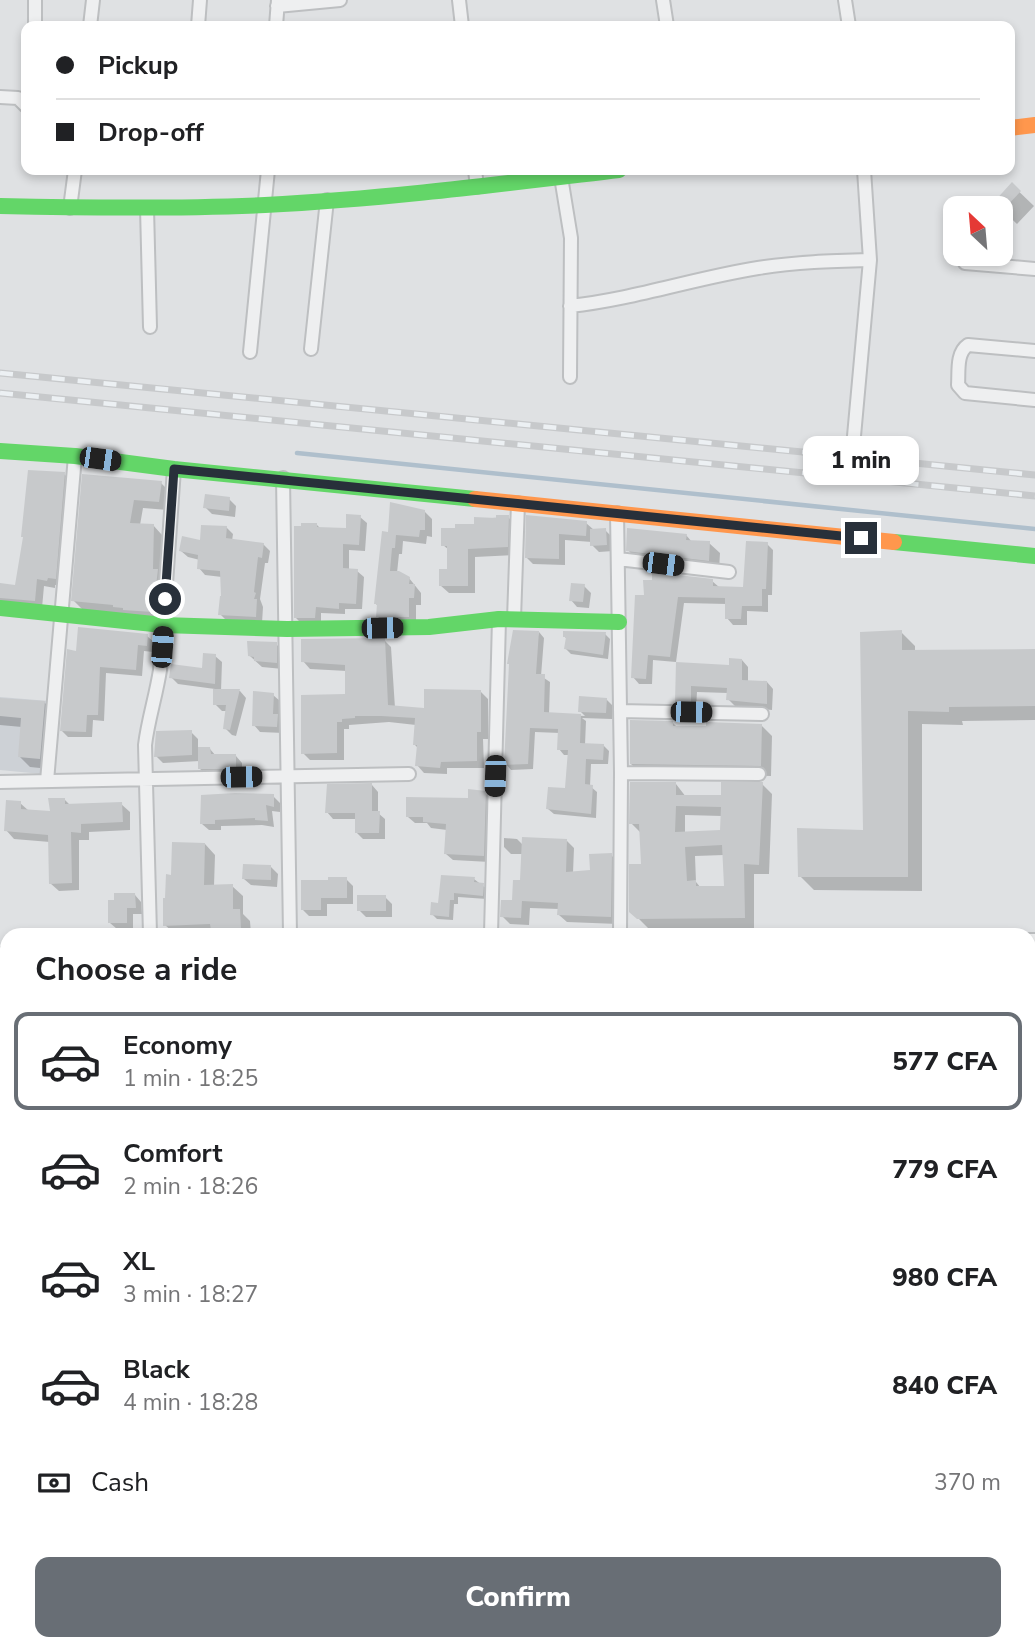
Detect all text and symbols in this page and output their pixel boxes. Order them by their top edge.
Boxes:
text: Pickup [98,48,178,83]
text: Drop-off [98,115,204,150]
north arrow [943,196,1013,266]
map controls [943,196,1013,266]
callout: 1 min [803,436,919,486]
text: 1 min [831,445,891,476]
car [78,446,123,472]
route end [845,522,877,554]
car [641,551,686,577]
route start [149,583,181,615]
car [361,617,404,639]
car [151,625,174,669]
car [670,701,713,723]
car [484,755,507,797]
car [220,766,263,788]
text: Choose a ride [35,948,237,991]
text: Economy [123,1028,232,1063]
icon: car [39,1030,102,1093]
text: 577 CFA [892,1044,997,1079]
text: 1 min · 18:25 [123,1063,258,1094]
text: Comfort [123,1136,223,1171]
icon: car [39,1138,102,1201]
text: 779 CFA [892,1152,997,1187]
text: 2 min · 18:26 [123,1171,258,1202]
text: XL [123,1244,155,1279]
icon: car [39,1246,102,1309]
text: 980 CFA [892,1260,997,1295]
text: 3 min · 18:27 [123,1279,258,1310]
text: Black [123,1352,190,1387]
icon: car [39,1354,102,1417]
text: 840 CFA [892,1368,997,1403]
text: 4 min · 18:28 [123,1387,258,1418]
icon: cash [35,1464,73,1502]
text: Cash [91,1465,149,1500]
text: 370 m [934,1467,1001,1498]
button: Confirm [35,1557,1001,1637]

